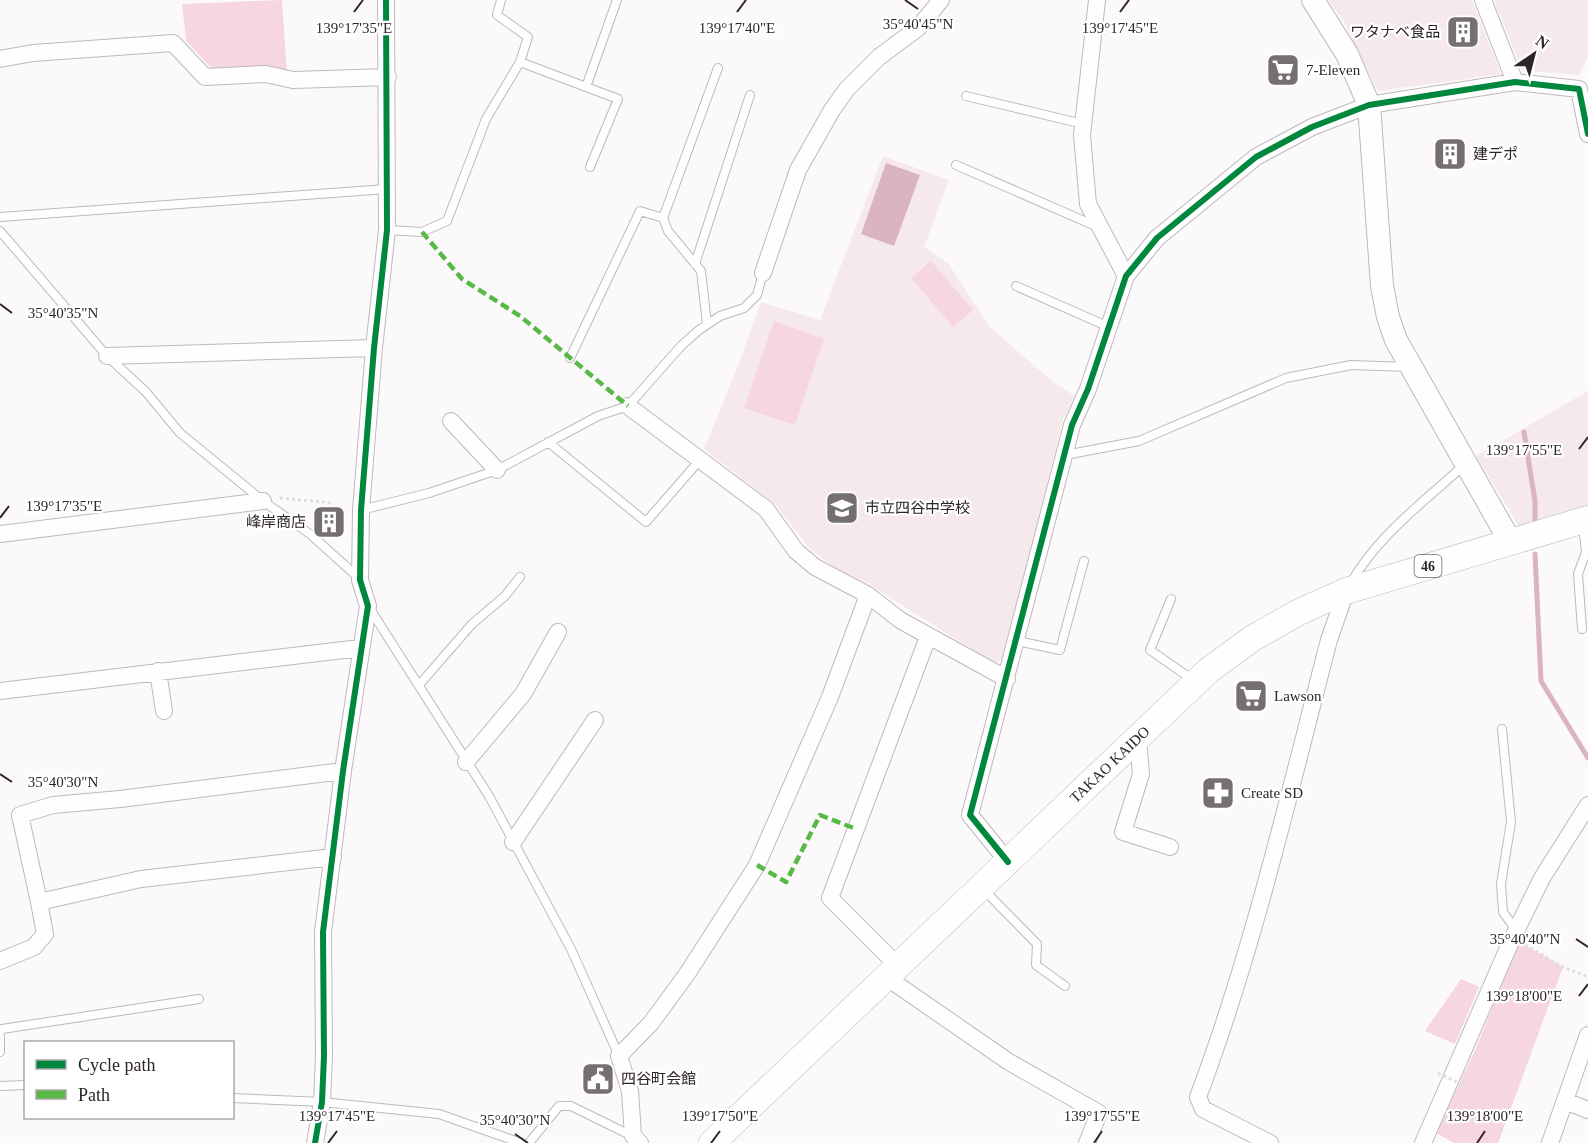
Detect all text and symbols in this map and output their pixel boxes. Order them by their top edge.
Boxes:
building icon: ワタナベ食品 [1445,14,1481,50]
text: 35°40'45"N [883,16,953,32]
text: 139°17'35"E [316,20,392,36]
text: 139°17'40"E [699,20,775,36]
text: 139°17'45"E [1082,20,1158,36]
place label: ワタナベ食品 [1350,24,1440,40]
north arrow [1504,24,1564,84]
text: N [1533,32,1552,53]
supermarket icon: 7-Eleven [1265,52,1301,88]
place label: 7-Eleven [1306,62,1361,78]
building icon: 建デポ [1432,136,1468,172]
place label: 建デポ [1473,146,1518,162]
text: 35°40'35"N [28,305,98,321]
text: 139°17'55"E [1486,442,1562,458]
school or university icon: 市立四谷中学校 [824,490,860,526]
text: 139°17'35"E [26,498,102,514]
place label: 市立四谷中学校 [865,500,970,516]
building icon: 峰岸商店 [311,504,347,540]
place label: 峰岸商店 [246,513,306,530]
road number: 46 [1414,555,1442,577]
supermarket icon: Lawson [1233,678,1269,714]
place label: Lawson [1274,688,1322,704]
street label: TAKAO KAIDO [1067,723,1153,806]
text: 35°40'30"N [28,774,98,790]
pharmacy icon: Create SD [1200,775,1236,811]
place label: Create SD [1241,785,1303,801]
text: 35°40'40"N [1490,931,1560,947]
text: 139°18'00"E [1486,988,1562,1004]
legend [24,1041,234,1119]
text: Cycle path [78,1055,155,1075]
public building icon: 四谷町会館 [580,1061,616,1097]
place label: 四谷町会館 [621,1071,696,1087]
text: Path [78,1085,110,1105]
text: 139°17'45"E [299,1108,375,1124]
text: 139°17'50"E [682,1108,758,1124]
text: 139°17'55"E [1064,1108,1140,1124]
text: 139°18'00"E [1447,1108,1523,1124]
text: 35°40'30"N [480,1112,550,1128]

